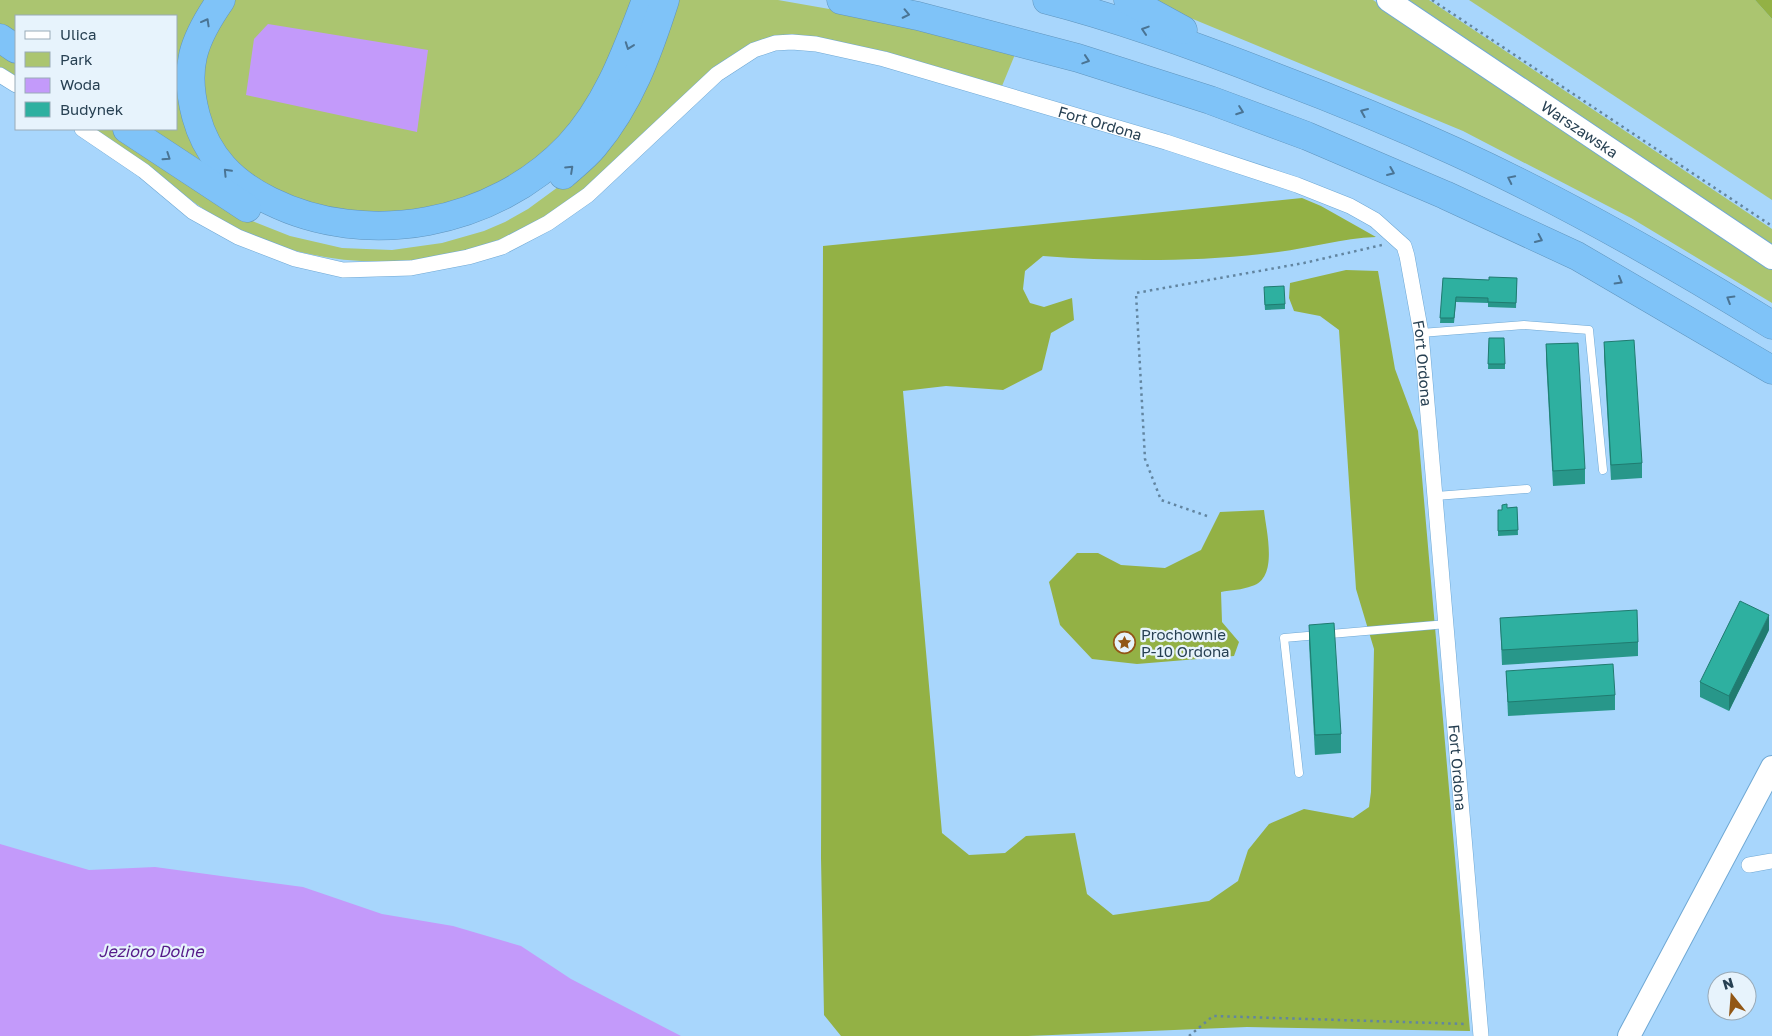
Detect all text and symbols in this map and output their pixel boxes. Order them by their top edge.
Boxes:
one-way arrow [901,8,910,19]
legend [15,15,178,130]
one-way arrow [200,19,210,28]
text: Ulica [60,25,96,43]
one-way arrow [1141,26,1149,36]
one-way arrow [625,41,635,49]
text: Park [60,50,93,68]
one-way arrow [1081,54,1090,64]
text: Woda [60,75,101,93]
street label: Warszawska [1538,97,1622,161]
text: Budynek [60,100,124,118]
street label: Fort Ordona [1056,102,1144,143]
one-way arrow [1235,105,1244,115]
one-way arrow [1360,107,1369,118]
one-way arrow [161,151,171,160]
one-way arrow [1386,165,1395,176]
one-way arrow [565,166,574,175]
one-way arrow [224,168,233,177]
one-way arrow [1507,175,1516,185]
one-way arrow [1534,232,1543,243]
one-way arrow [1614,274,1623,284]
one-way arrow [1727,296,1736,306]
street label: Fort Ordona [1410,319,1436,407]
place label: Prochownie P-10 Ordona [1141,625,1230,660]
place icon: Prochownie P-10 Ordona [1113,631,1137,655]
street label: Fort Ordona [1445,724,1471,811]
water label: Jezioro Dolne [99,941,205,961]
north arrow [1707,971,1757,1021]
text: N [1720,973,1736,993]

